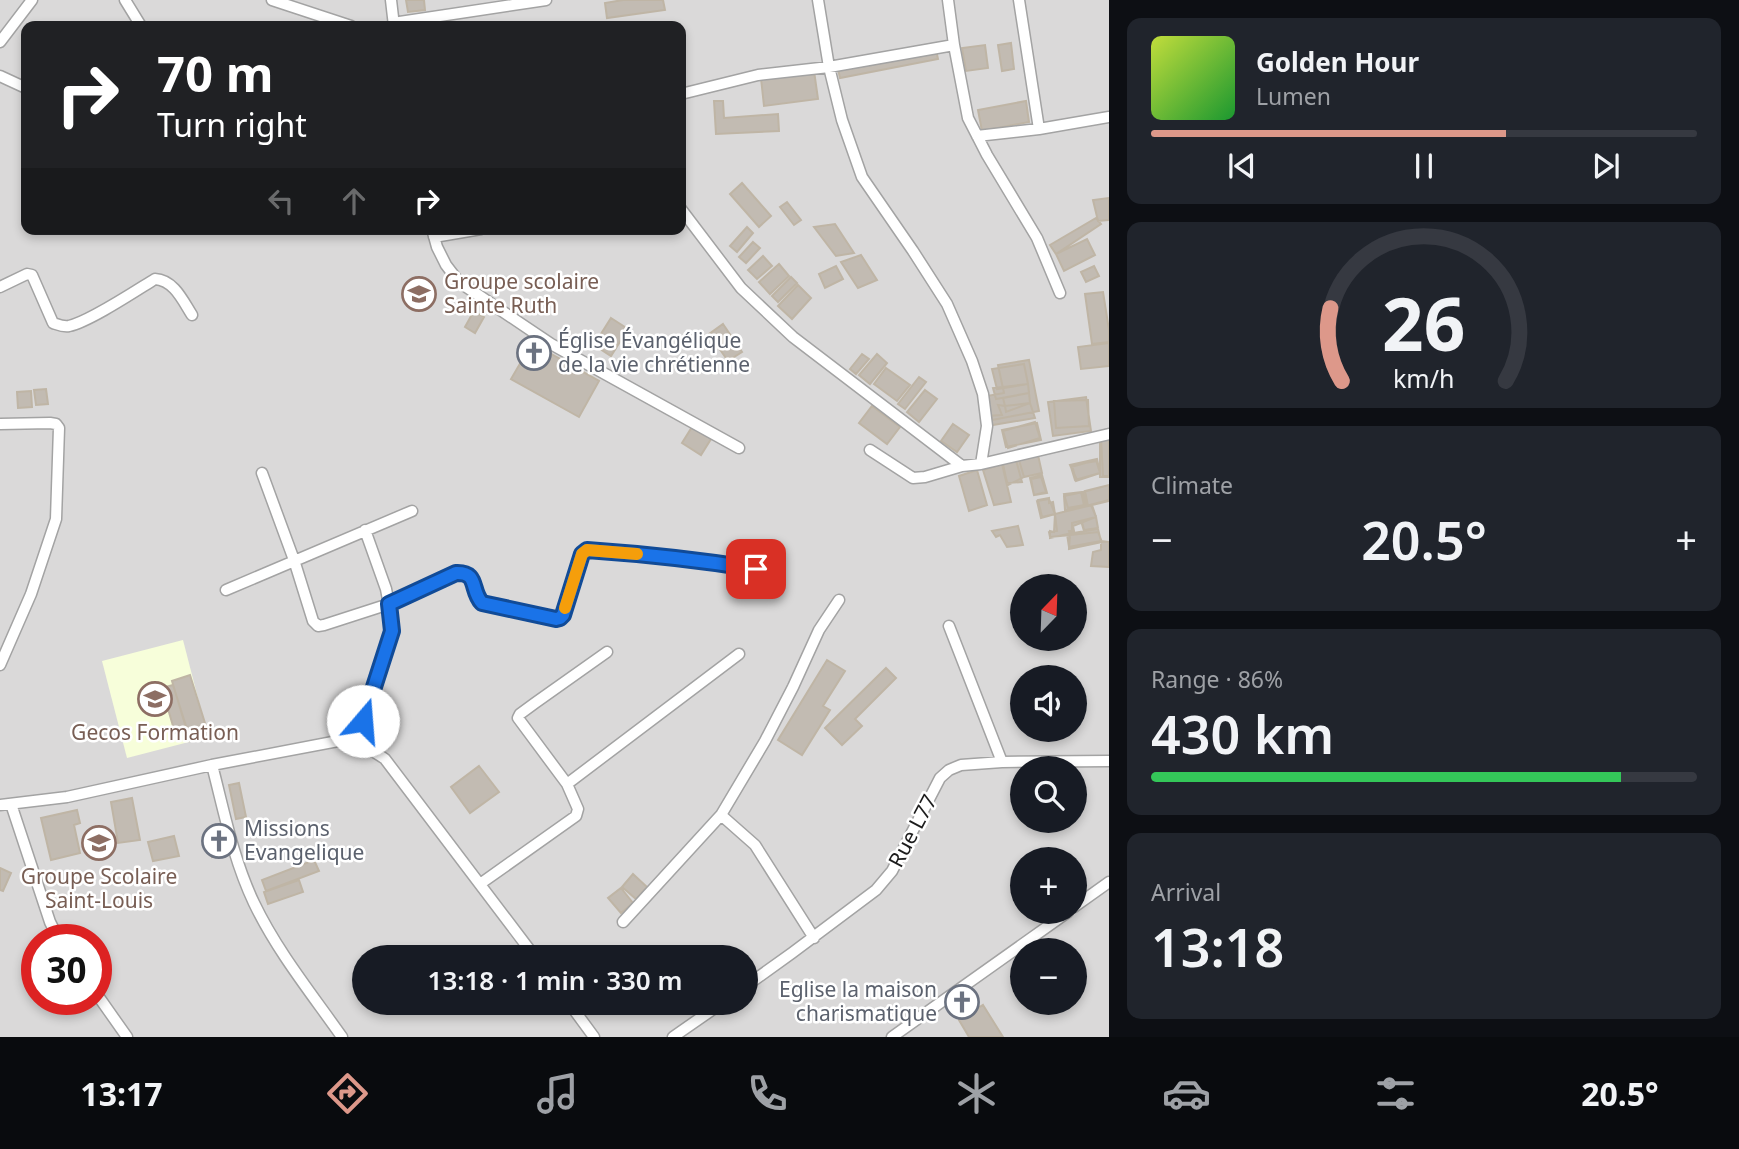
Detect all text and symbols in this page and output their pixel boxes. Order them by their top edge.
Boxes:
text: 70 m [157,40,274,106]
text: Golden Hour [1256,44,1419,80]
icon: right [42,49,133,140]
text: Lumen [1256,80,1331,112]
text: Turn right [157,103,307,146]
icon: previous [1223,147,1261,185]
icon: pause [1405,147,1443,185]
icon: next [1587,147,1625,185]
icon: left [262,182,300,220]
icon: ahead [335,182,373,220]
icon: right [408,182,446,220]
place label: Groupe scolaire Sainte Ruth [444,267,599,319]
text: 26 [1382,273,1466,372]
school or university icon: Groupe scolaire Sainte Ruth [400,275,438,313]
place label: Église Évangélique de la vie chrétienne [558,326,750,378]
church icon: Église Évangélique de la vie chrétienne [515,334,553,372]
text: km/h [1393,360,1455,394]
text: Climate [1151,469,1233,501]
text: 20.5° [1361,504,1487,575]
text: − [1151,513,1173,565]
text: + [1675,513,1697,565]
pin [726,539,786,599]
icon: arrive [737,550,775,588]
north arrow [1010,574,1087,651]
map controls [1010,574,1087,1015]
text: Range · 86% [1151,663,1283,695]
button: sound [1010,665,1087,742]
school or university icon: Gecos Formation [136,680,174,718]
position arrow [326,684,400,758]
text: 430 km [1151,698,1334,769]
place label: Gecos Formation [71,718,239,746]
button: search [1010,756,1087,833]
street label: Rue L77 [881,789,943,872]
place label: Missions Evangelique [244,814,364,866]
church icon: Missions Evangelique [200,822,238,860]
school or university icon: Groupe Scolaire Saint-Louis [80,824,118,862]
button: + [1010,847,1087,924]
place label: Groupe Scolaire Saint-Louis [21,862,177,914]
text: Arrival [1151,876,1221,908]
text: 13:18 [1151,911,1284,982]
speed limit sign: 30 [21,924,112,1015]
button: − [1010,938,1087,1015]
text: 13:18 · 1 min · 330 m [428,962,682,998]
place label: Eglise la maison charismatique [779,975,937,1027]
church icon: Eglise la maison charismatique [943,983,981,1021]
icon: directions [323,1069,372,1118]
icon: music [533,1069,582,1118]
icon: phone [743,1069,792,1118]
icon: climate [952,1069,1001,1118]
icon: car [1162,1069,1211,1118]
icon: filters [1371,1069,1420,1118]
text: 13:17 [80,1072,163,1115]
text: 20.5° [1581,1072,1659,1115]

